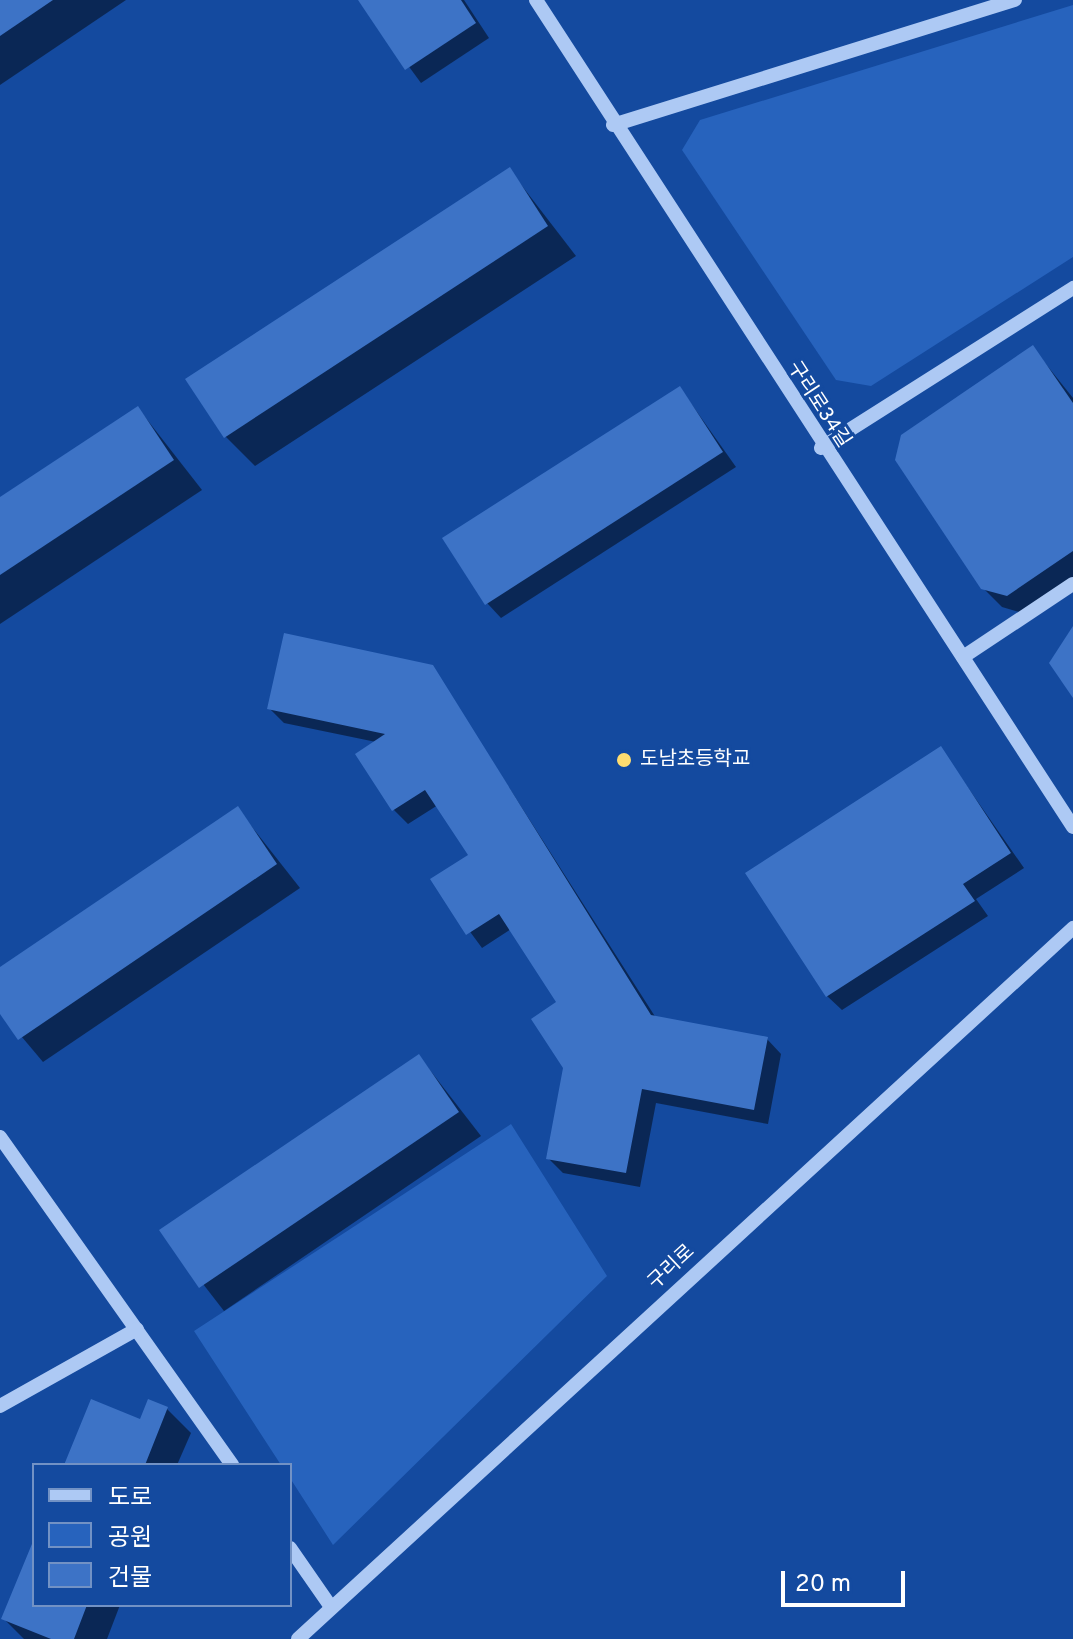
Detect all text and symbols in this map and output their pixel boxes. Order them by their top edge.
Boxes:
street label: 구리로34길 [781,357,855,453]
place label: 도남초등학교 [640,748,750,772]
marker: 도남초등학교 [615,751,633,769]
street label: 구리로 [644,1240,700,1296]
legend [32,1463,292,1607]
text: 도로 [108,1484,152,1514]
text: 공원 [108,1524,152,1554]
scale bar [785,1555,909,1605]
text: 건물 [108,1564,152,1594]
text: 20 m [795,1570,851,1600]

